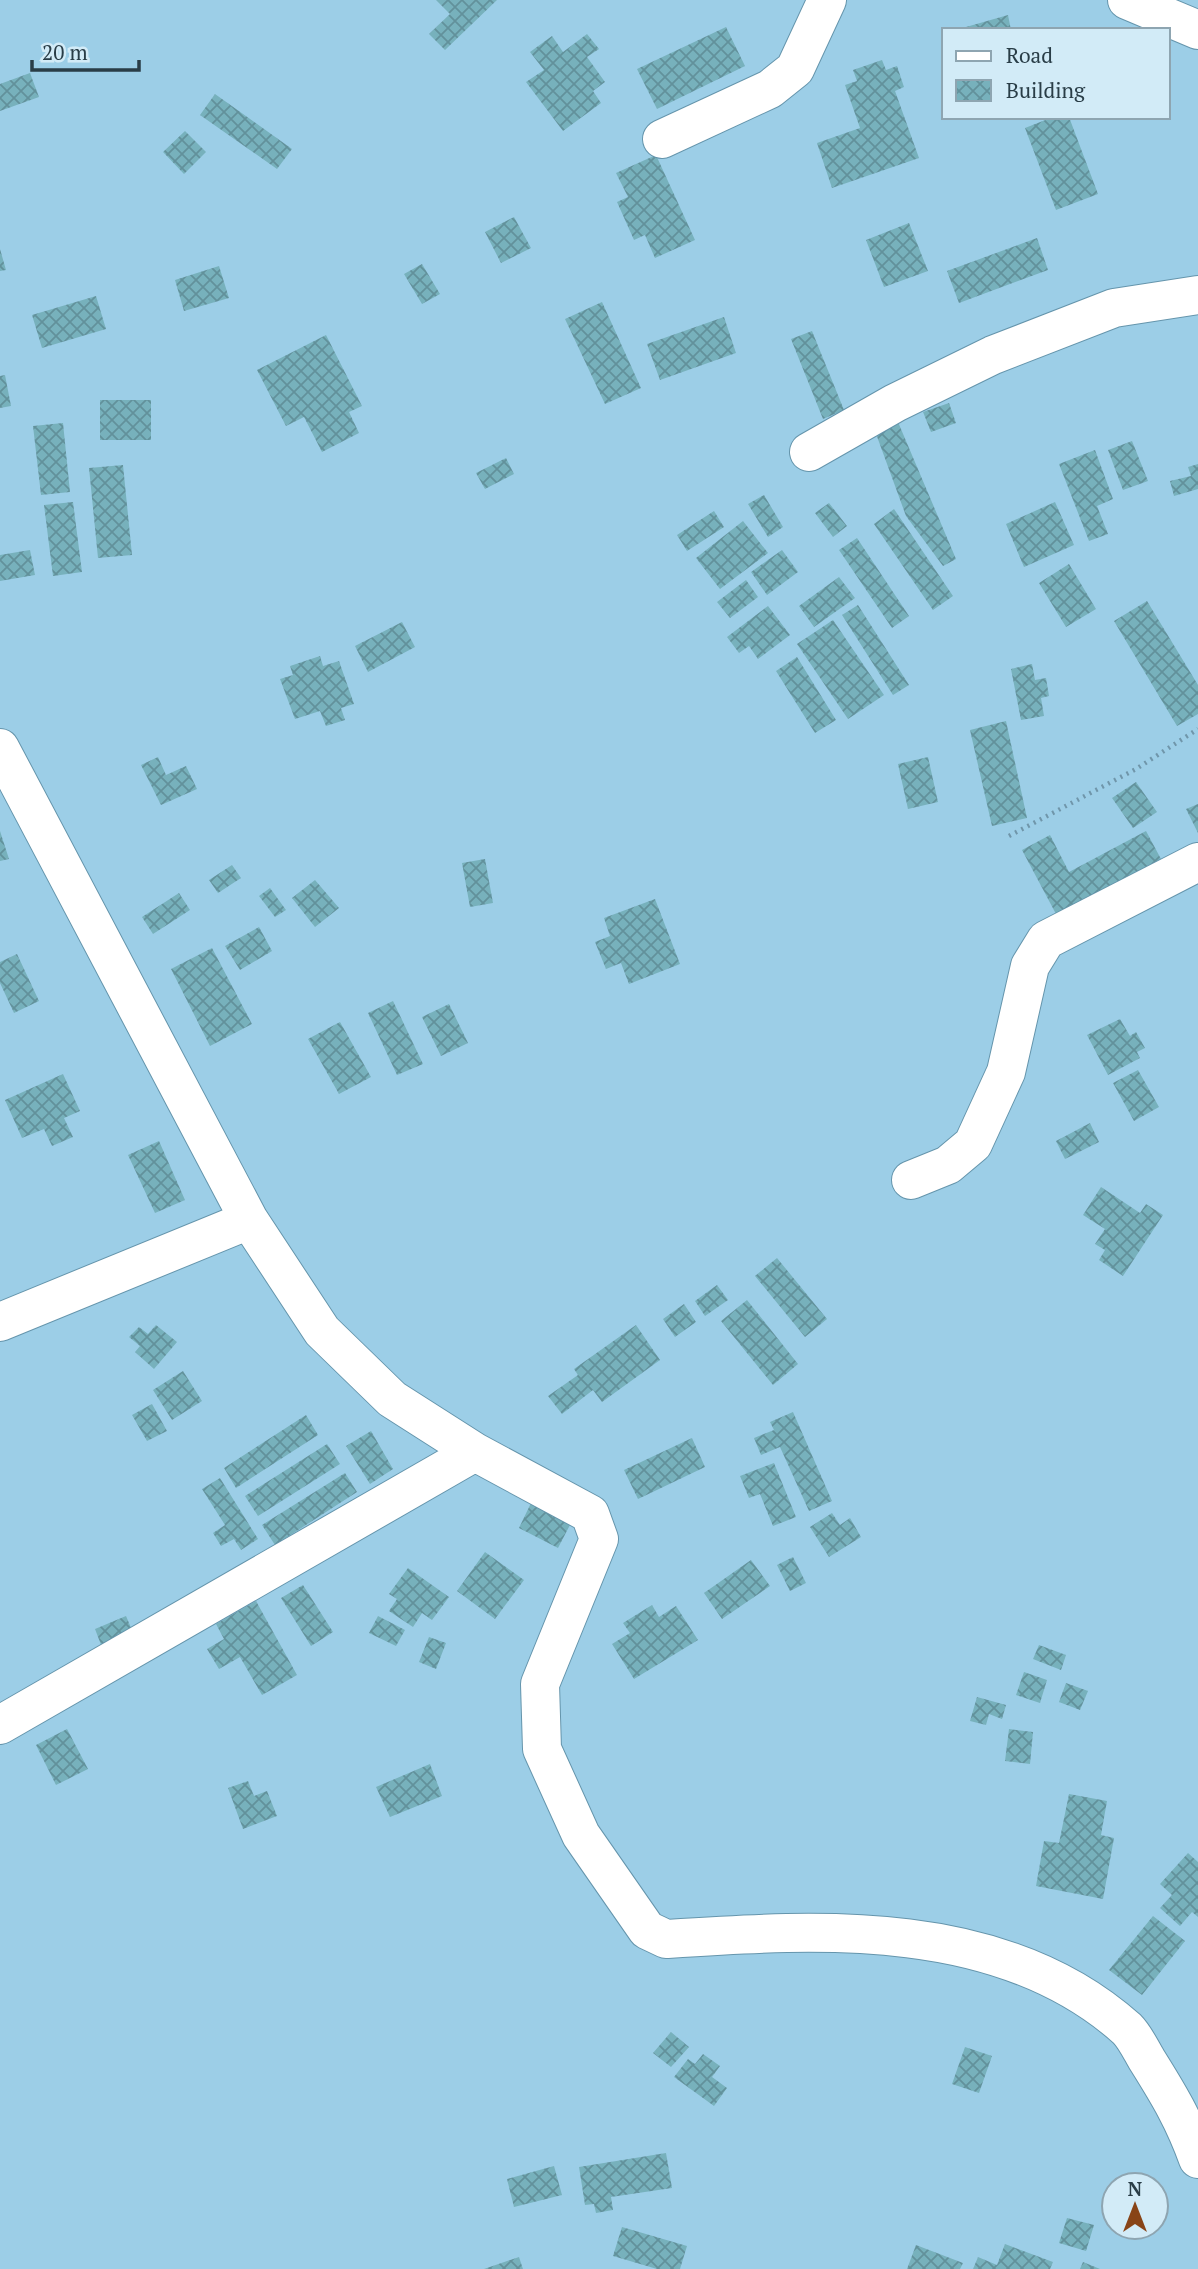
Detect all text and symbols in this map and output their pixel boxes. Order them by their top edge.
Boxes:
scale bar [32,28,138,72]
legend [942,28,1170,119]
text: 20 m [42,38,88,66]
text: Road [1006,41,1053,69]
text: Building [1006,76,1086,104]
north arrow [1100,2171,1170,2241]
text: N [1128,2176,1143,2201]

